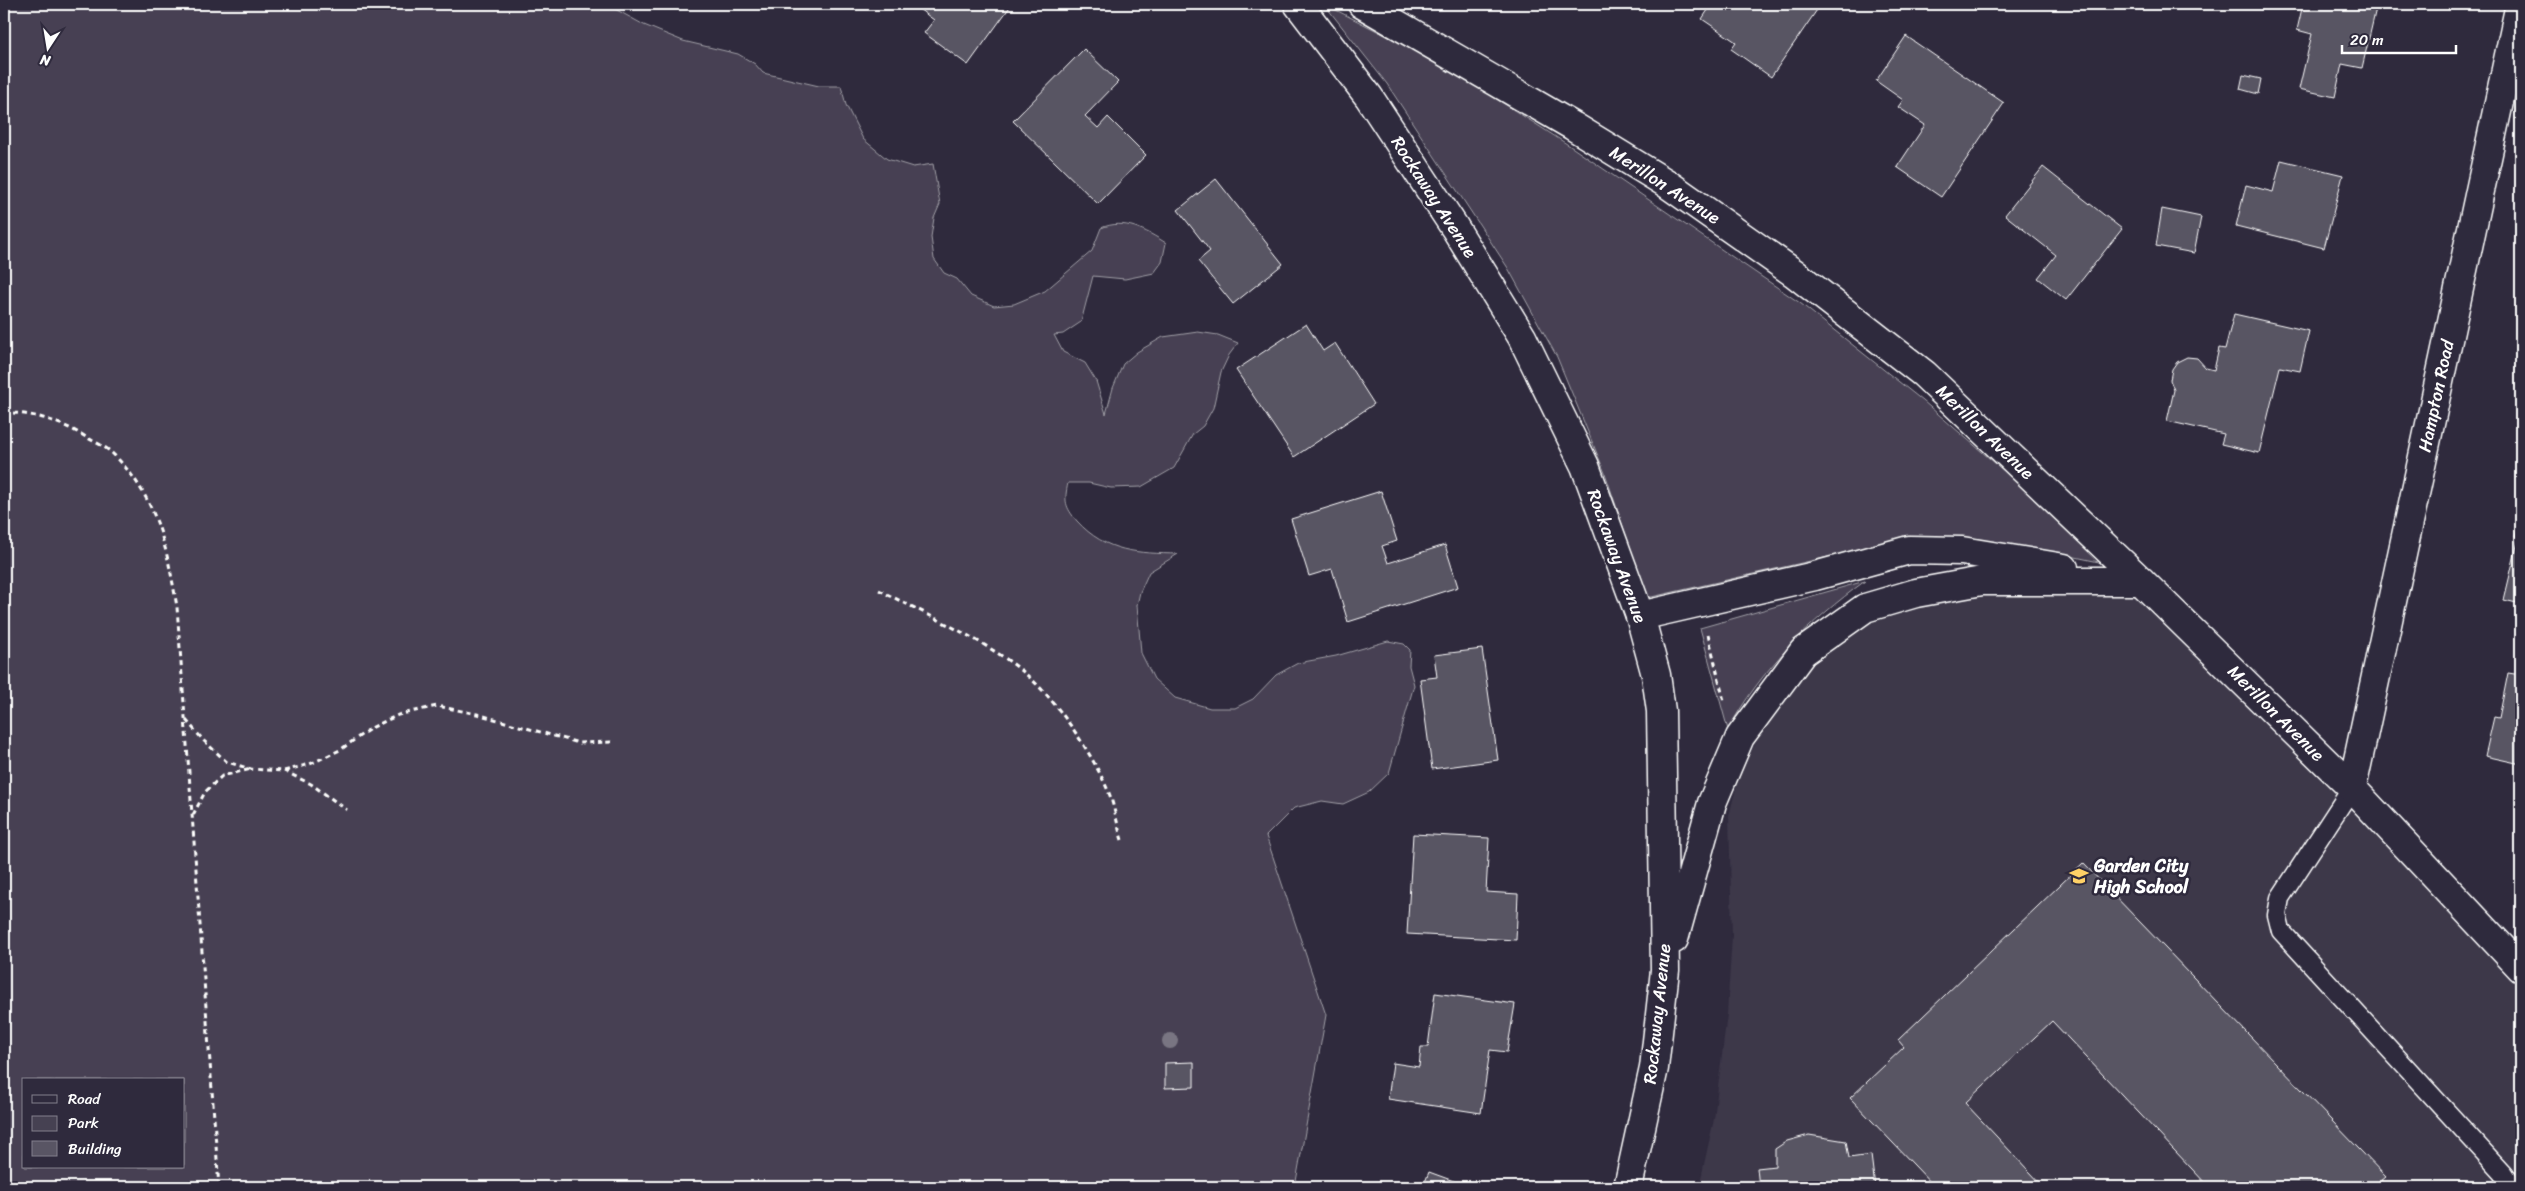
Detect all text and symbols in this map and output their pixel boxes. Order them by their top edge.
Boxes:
north arrow [22,22,72,72]
scale bar [2342,22,2456,54]
text: 20 m [2350,27,2384,53]
text: N [38,47,54,74]
street label: Rockaway Avenue [1382,129,1486,265]
street label: Merillon Avenue [1603,137,1727,233]
street label: Hampton Road [2408,335,2464,455]
street label: Merillon Avenue [1928,376,2042,488]
street label: Rockaway Avenue [1578,484,1656,628]
street label: Merillon Avenue [2220,657,2333,770]
place label: Garden City High School [2093,850,2189,903]
school or university icon: Garden City High School [2068,865,2090,887]
street label: Rockaway Avenue [1634,942,1680,1086]
legend [22,1078,185,1168]
text: Road [68,1086,101,1112]
text: Park [68,1110,99,1136]
text: Building [68,1136,122,1162]

